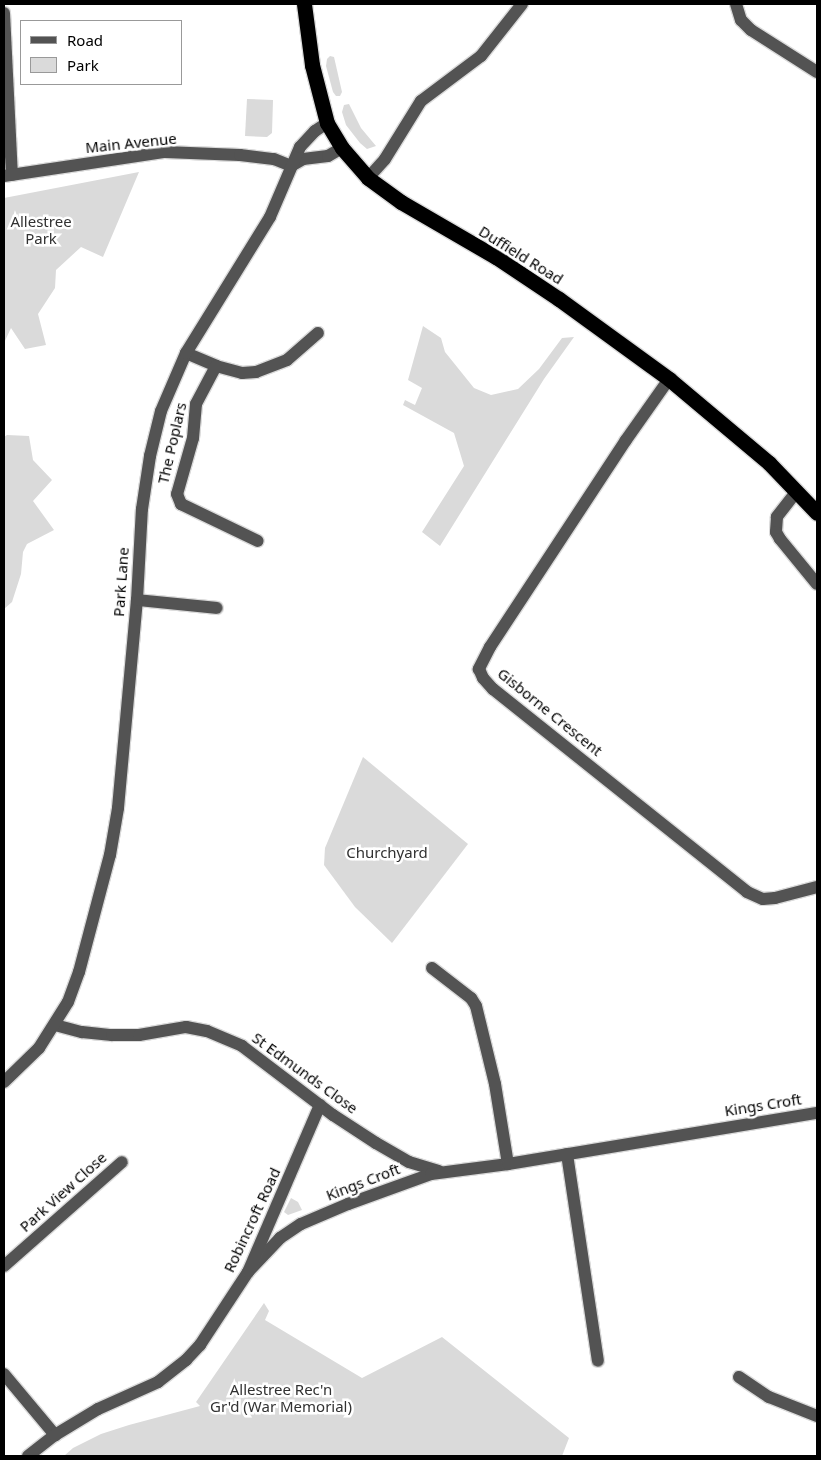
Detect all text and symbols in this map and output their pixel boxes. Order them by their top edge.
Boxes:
legend [20,20,182,85]
text: Road [67,30,103,50]
text: Park [67,55,99,75]
street label: Main Avenue [84,129,178,157]
park label: Allestree Park [10,212,72,247]
street label: Duffield Road [476,222,566,288]
street label: The Poplars [154,401,190,485]
street label: Park Lane [110,547,132,617]
street label: Gisborne Crescent [494,664,606,760]
park label: Churchyard [346,844,428,862]
street label: St Edmunds Close [249,1029,361,1117]
street label: Kings Croft [723,1090,803,1120]
street label: Park View Close [16,1148,110,1236]
street label: Kings Croft [323,1160,403,1204]
street label: Robincroft Road [220,1165,284,1275]
park label: Allestree Rec'n Gr'd (War Memorial) [210,1380,352,1415]

